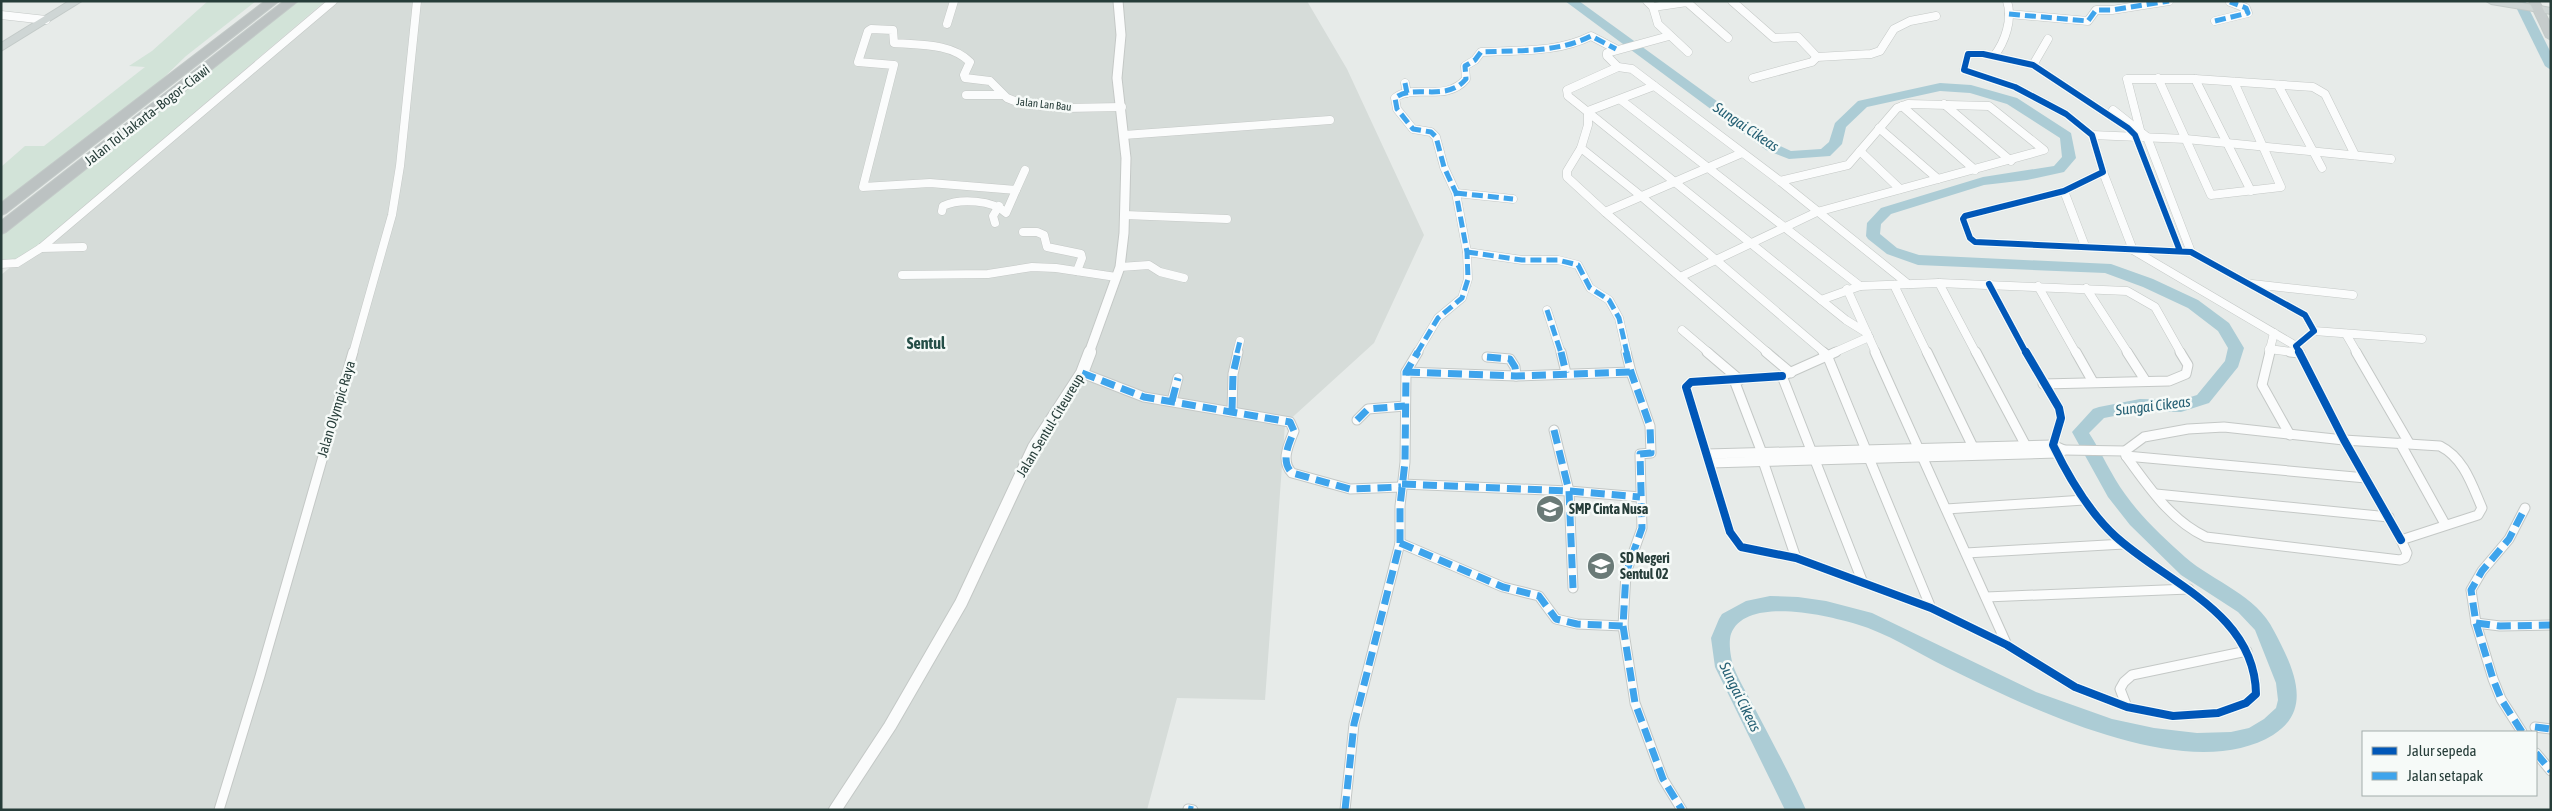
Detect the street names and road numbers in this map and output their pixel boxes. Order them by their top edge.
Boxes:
street label: Jalan Tol Jakarta–Bogor–Ciawi [81,61,213,169]
street label: Jalan Lan Bau [1016,95,1072,113]
street label: Jalan Olympic Raya [314,359,358,459]
street label: Jalan Sentul-Citeureup [1013,370,1087,479]

